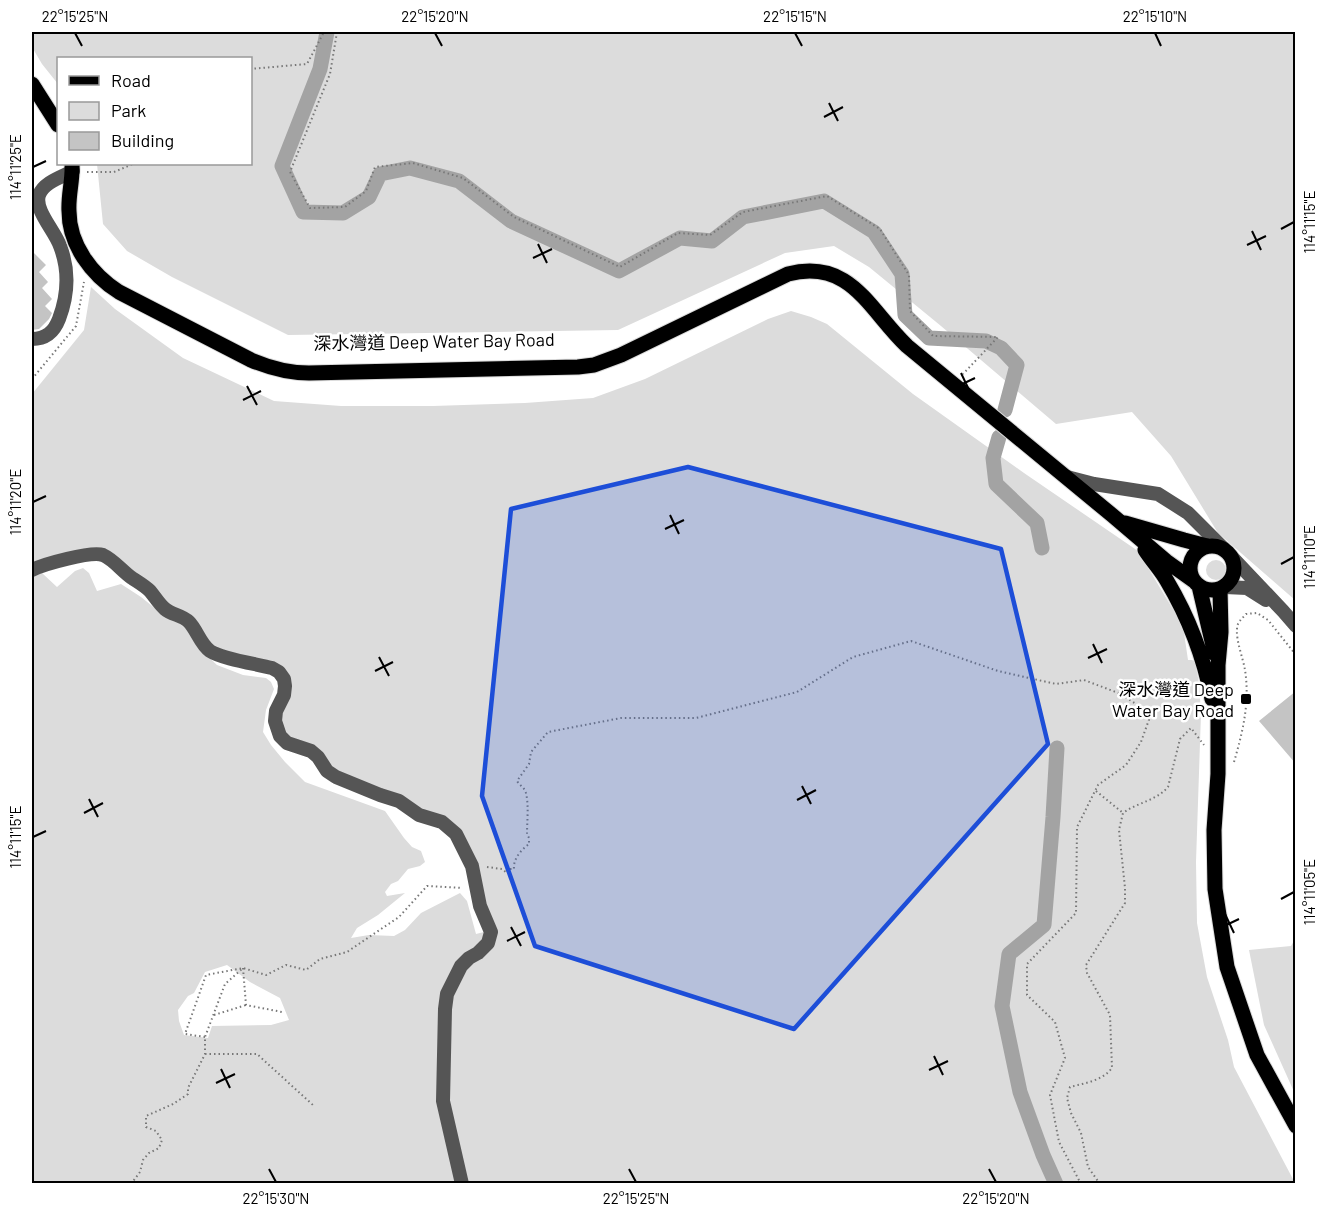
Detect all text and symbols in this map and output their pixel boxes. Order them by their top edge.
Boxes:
text: 22°15'25"N [42,7,108,25]
text: 22°15'20"N [401,7,469,25]
text: 22°15'15"N [763,7,827,25]
text: 22°15'10"N [1123,7,1187,25]
legend [57,57,252,165]
text: Road [111,69,151,91]
text: Park [111,99,146,121]
text: Building [111,129,174,151]
text: 114°11'25"E [6,134,24,200]
text: 114°11'15"E [1300,190,1318,254]
street label: 深水灣道 Deep Water Bay Road [313,328,555,354]
text: 114°11'20"E [6,469,24,535]
text: 114°11'10"E [1300,525,1318,589]
place label: 深水灣道 Deep Water Bay Road [1112,678,1234,721]
marker: 深水灣道 Deep Water Bay Road [1239,692,1253,706]
text: 114°11'15"E [6,805,24,869]
text: 114°11'05"E [1300,859,1318,925]
text: 22°15'30"N [242,1189,310,1207]
text: 22°15'25"N [603,1189,669,1207]
text: 22°15'20"N [962,1189,1030,1207]

